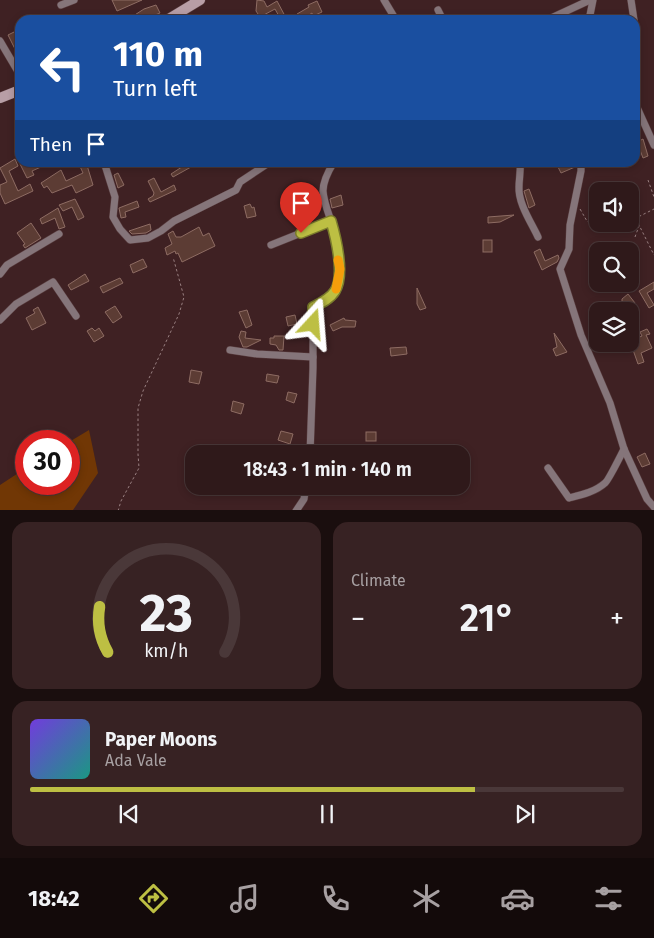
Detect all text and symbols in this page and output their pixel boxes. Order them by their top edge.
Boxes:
text: 110 m [113,33,203,75]
icon: left [30,35,95,100]
text: Turn left [113,75,197,102]
icon: arrive [82,130,110,158]
text: Then [30,133,72,156]
pin [280,182,322,233]
map controls [589,182,639,352]
button: sound [589,182,639,232]
icon: arrive [287,189,315,217]
button: search [589,242,639,292]
position arrow [286,297,338,349]
button: layers [589,302,639,352]
speed limit sign: 30 [15,430,80,495]
text: 18:43 · 1 min · 140 m [243,458,412,481]
text: Climate [351,571,406,590]
text: 23 [140,582,193,645]
text: 21° [460,595,515,641]
text: − [351,602,365,635]
text: + [610,602,624,635]
text: km/h [144,640,189,662]
text: Paper Moons [105,728,217,751]
text: Ada Vale [105,751,167,770]
icon: previous [115,800,143,828]
icon: pause [313,800,341,828]
icon: next [511,800,539,828]
icon: directions [136,881,171,916]
icon: music [227,881,262,916]
icon: phone [318,881,353,916]
icon: climate [409,881,444,916]
icon: car [500,881,535,916]
icon: filters [591,881,626,916]
text: 18:42 [28,885,80,912]

